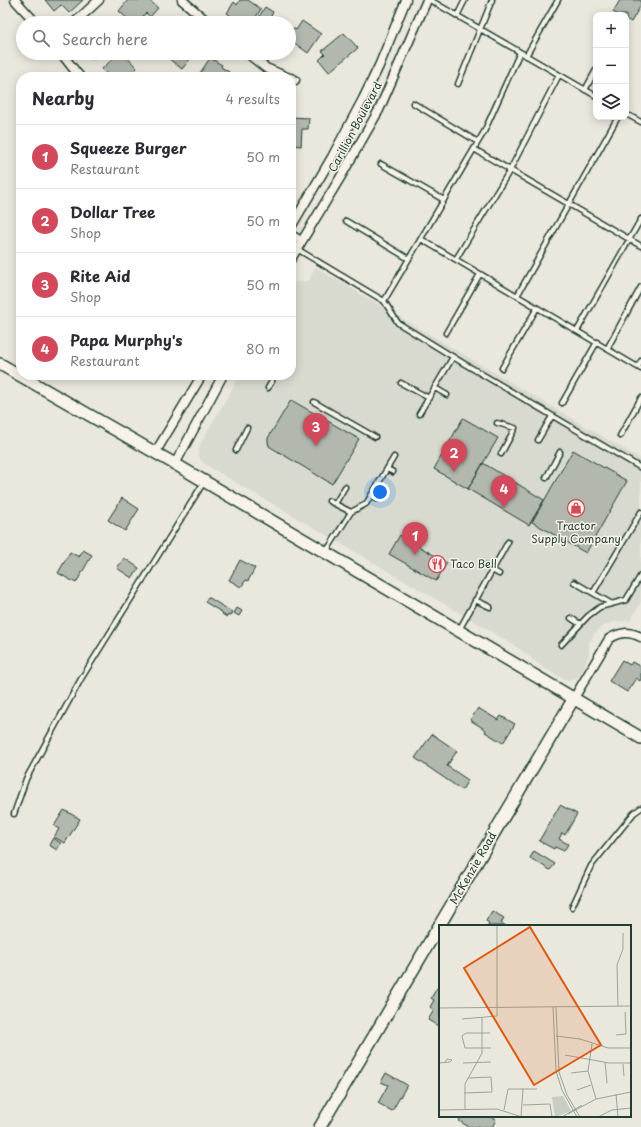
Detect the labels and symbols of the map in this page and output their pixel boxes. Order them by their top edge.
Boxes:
street label: Carillion Boulevard [324,78,386,175]
pin: 3 [303,413,329,446]
pin: 2 [441,439,467,472]
pin: 4 [491,475,517,508]
your location [370,482,390,502]
shop icon: Tractor Supply Company [566,498,586,518]
place label: Tractor Supply Company [531,517,621,547]
pin: 1 [402,522,428,555]
restaurant icon: Taco Bell [427,554,447,574]
place label: Taco Bell [450,555,497,572]
street label: McKenzie Road [445,828,501,907]
inset map [439,925,631,1117]

